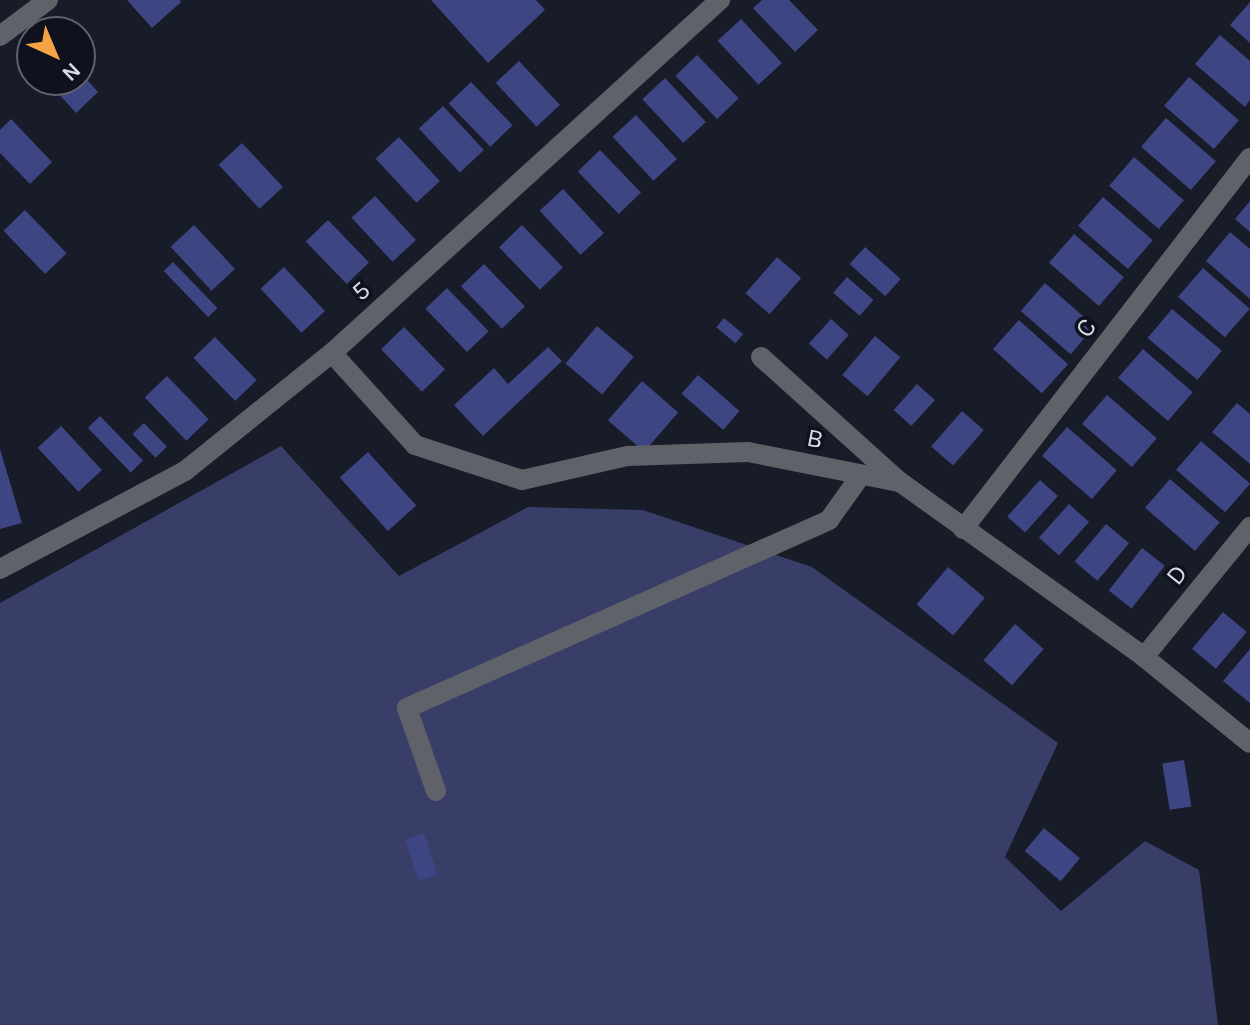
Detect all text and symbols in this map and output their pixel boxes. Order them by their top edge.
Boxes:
north arrow [16,16,96,96]
text: N [57,57,86,87]
street label: 5 [345,274,377,308]
street label: C [1069,312,1103,344]
street label: B [804,422,826,456]
street label: D [1159,559,1195,591]

